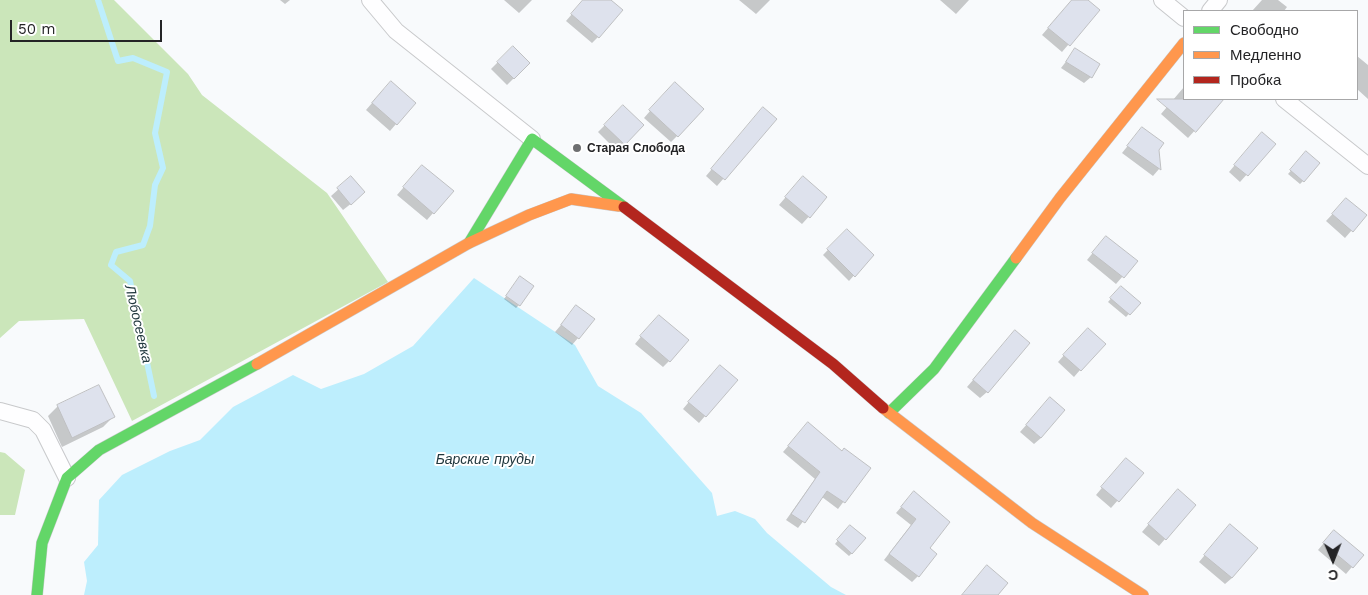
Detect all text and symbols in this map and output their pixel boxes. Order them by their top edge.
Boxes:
scale bar [12,10,165,42]
legend [1183,10,1358,100]
text: 50 m [18,20,55,38]
text: Свободно [1230,21,1299,39]
text: Медленно [1230,46,1301,64]
text: Пробка [1230,71,1281,89]
place label: Старая Слобода [587,141,685,155]
marker: Старая Слобода [571,142,583,154]
water label: Любосеевка [121,283,155,365]
water label: Барские пруды [436,452,534,468]
north arrow [1308,535,1358,585]
text: С [1328,567,1338,583]

